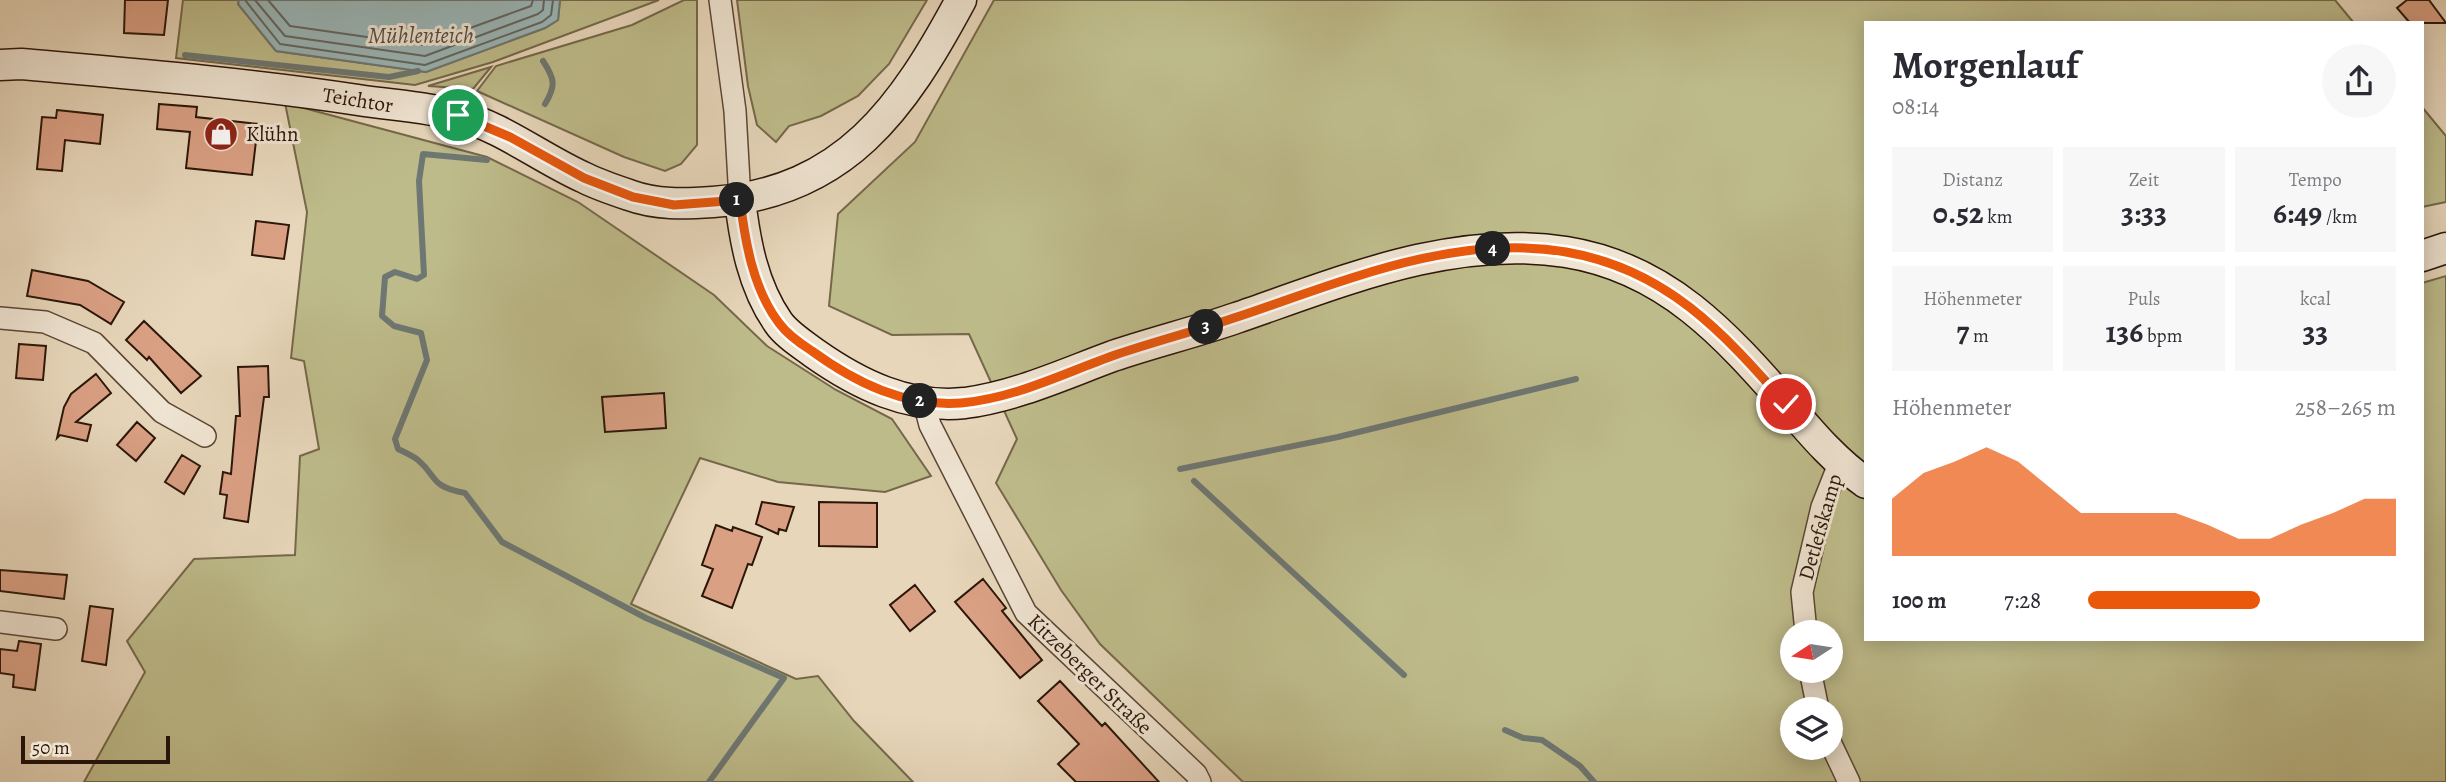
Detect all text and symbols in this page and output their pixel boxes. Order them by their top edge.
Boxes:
water label: Mühlenteich [368,20,474,51]
text: Morgenlauf [1892,39,2079,91]
button: share [2322,44,2396,118]
street label: Teichtor [321,81,395,119]
pin [428,85,488,145]
text: 08:14 [1892,91,1939,122]
icon: arrive [439,96,477,134]
shop icon: Klühn [202,115,240,153]
place label: Klühn [246,120,298,148]
text: Distanz [1942,167,2003,193]
text: Zeit [2129,167,2159,193]
text: Tempo [2289,167,2342,193]
pin: 1 [720,182,754,218]
text: 1 [733,186,740,212]
text: 0.52 [1933,193,1983,233]
text: 3:33 [2121,193,2167,233]
text: 6:49 [2273,193,2322,233]
text: km [1983,204,2012,230]
text: /km [2322,204,2358,230]
pin: 4 [1476,232,1510,266]
text: 4 [1488,235,1497,261]
text: Höhenmeter [1923,286,2022,312]
text: Puls [2127,286,2161,312]
text: kcal [2300,286,2331,312]
pin: 3 [1188,310,1224,344]
text: 7 [1956,312,1969,352]
text: 136 [2106,312,2143,352]
text: 33 [2302,312,2328,352]
text: 3 [1201,313,1210,339]
text: m [1969,323,1989,349]
text: bpm [2143,323,2182,349]
pin [1756,374,1816,434]
pin: 2 [902,384,937,418]
icon: check [1767,385,1805,423]
text: 2 [915,387,924,413]
text: Höhenmeter [1892,392,2012,423]
text: 258–265 m [2295,392,2396,423]
street label: Detlefskamp [1791,471,1849,583]
text: 100 m [1892,585,1947,616]
text: 7:28 [2004,585,2041,616]
street label: Kitzeberger Straße [1022,607,1158,741]
north arrow [1780,620,1843,682]
map controls [1780,620,1843,760]
button: layers [1780,697,1843,760]
scale bar [21,733,170,765]
text: 50 m [32,735,70,761]

